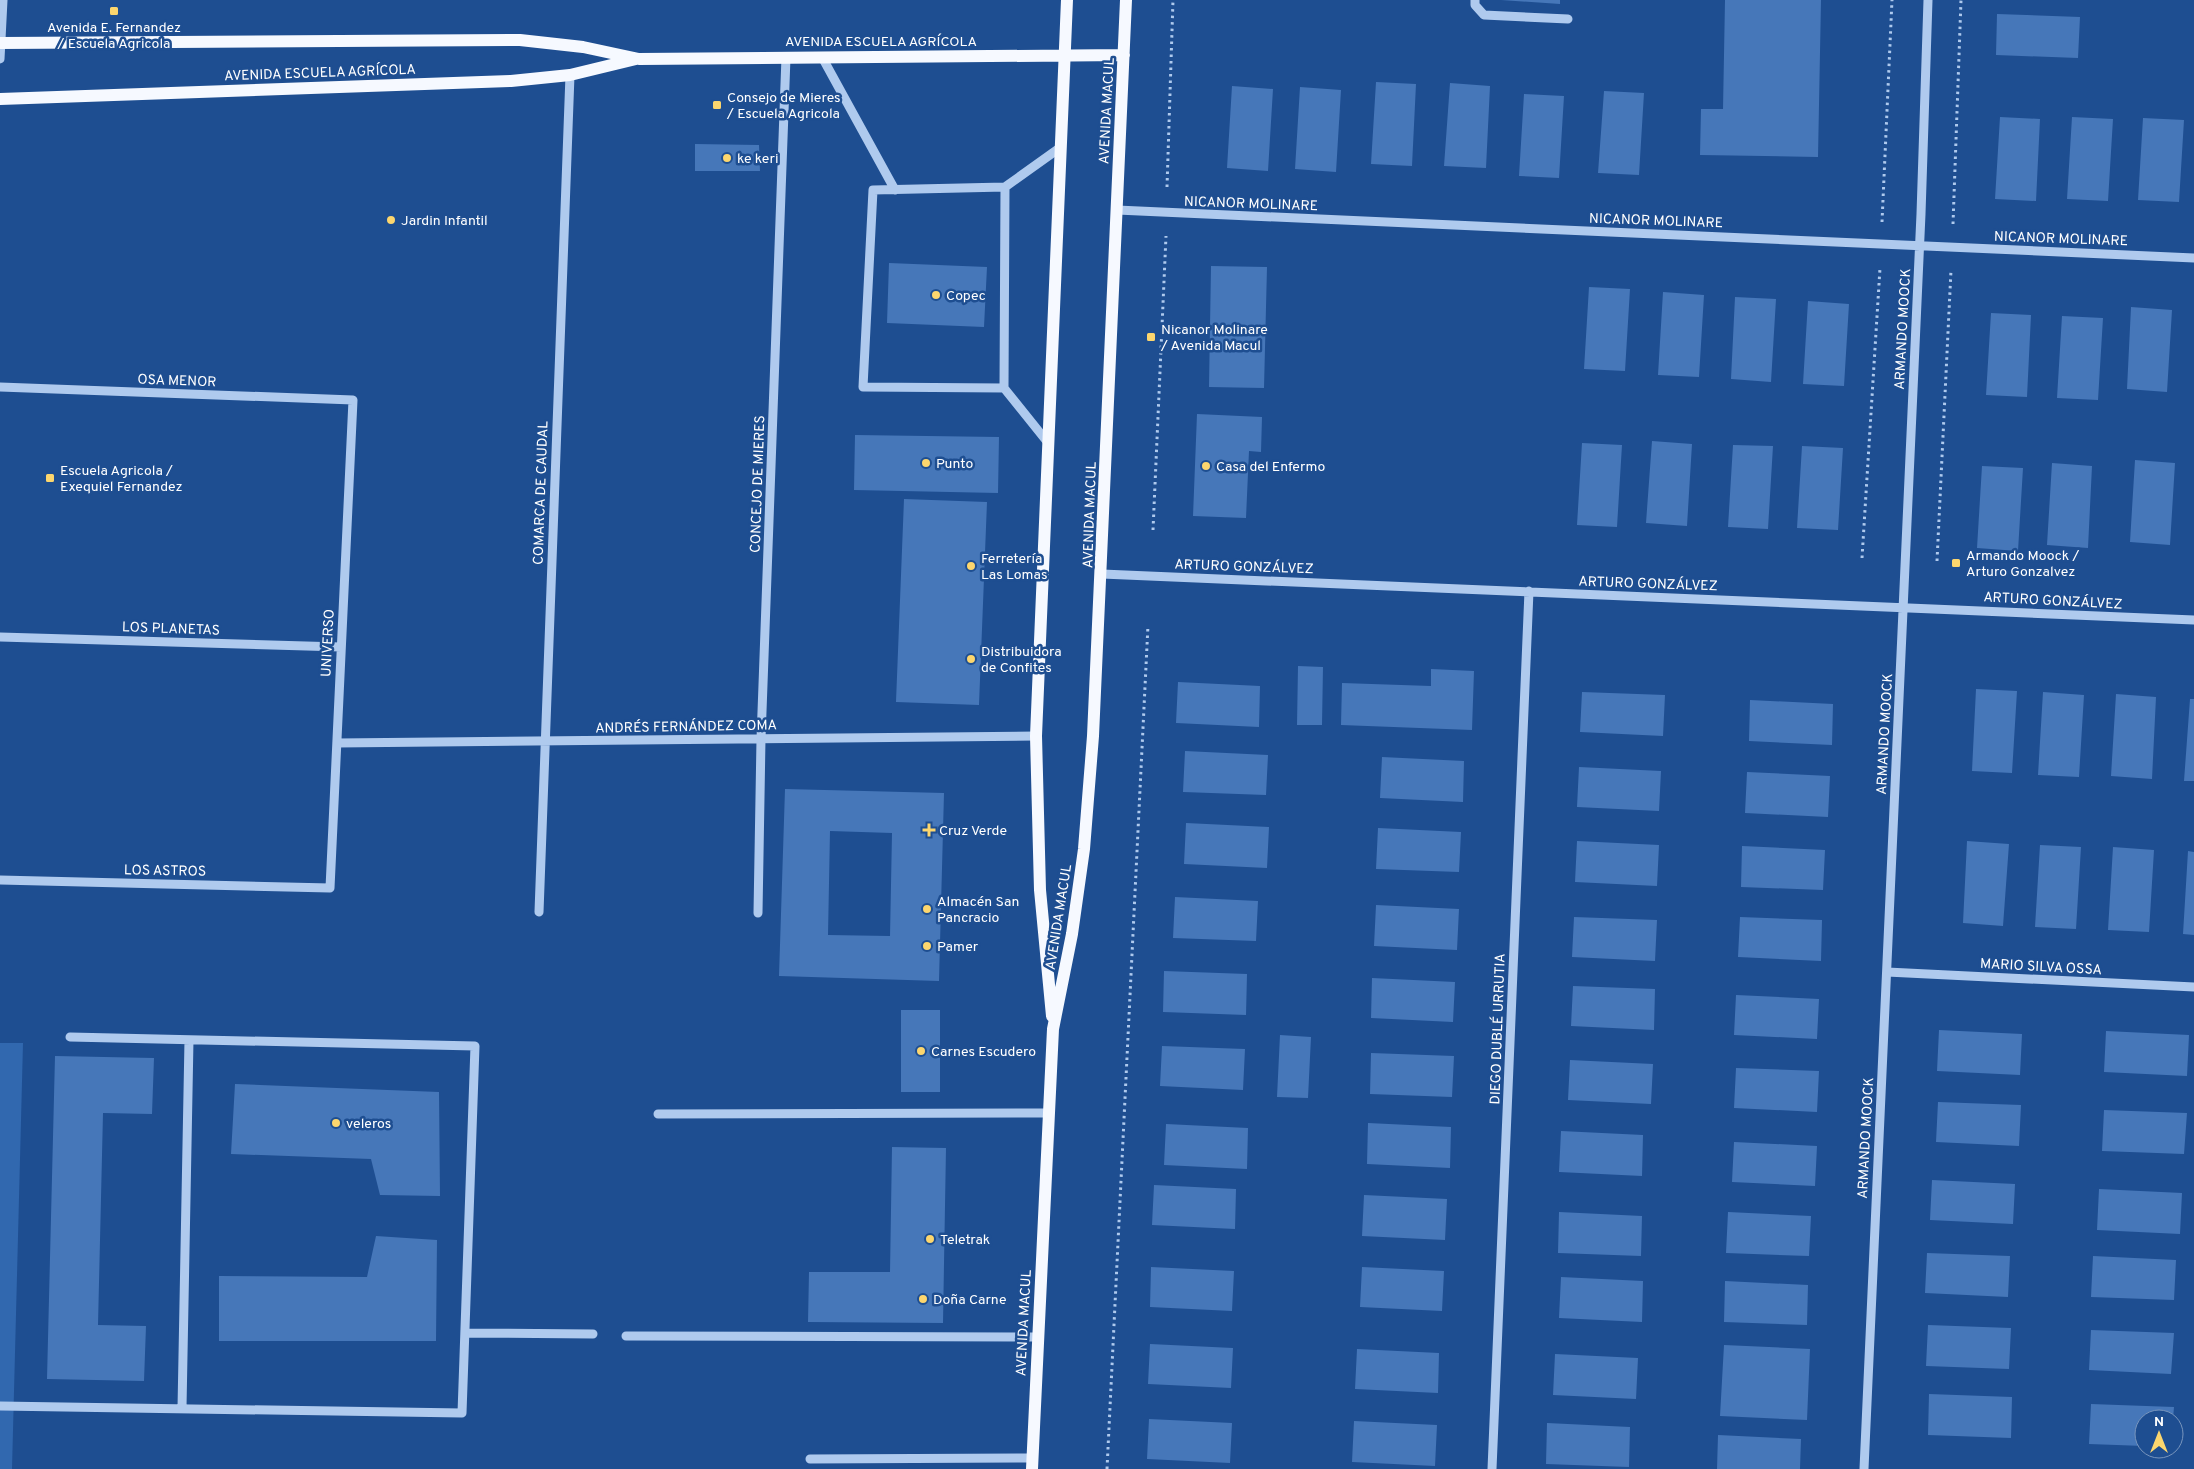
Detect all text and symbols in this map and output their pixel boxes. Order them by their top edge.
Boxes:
marker: Avenida E. Fernandez / Escuela Agricola [108,5,120,17]
place label: Avenida E. Fernandez / Escuela Agricola [47,20,181,53]
street label: AVENIDA ESCUELA AGRÍCOLA [785,33,977,51]
street label: AVENIDA MACUL [1096,57,1119,165]
street label: AVENIDA ESCUELA AGRÍCOLA [224,61,416,85]
place label: Consejo de Mieres / Escuela Agricola [726,90,841,123]
marker: Consejo de Mieres / Escuela Agricola [711,99,723,111]
place label: ke keri [737,151,778,168]
marker: ke keri [721,152,733,164]
street label: NICANOR MOLINARE [1184,194,1318,215]
street label: NICANOR MOLINARE [1589,211,1723,232]
place label: Jardin Infantil [401,213,488,230]
marker: Jardin Infantil [385,214,397,226]
street label: NICANOR MOLINARE [1994,229,2128,250]
street label: ARMANDO MOOCK [1892,268,1915,390]
place label: Copec [946,288,986,305]
marker: Copec [930,289,942,301]
place label: Nicanor Molinare / Avenida Macul [1160,322,1268,355]
marker: Nicanor Molinare / Avenida Macul [1145,331,1157,343]
street label: OSA MENOR [137,372,217,391]
street label: CONCEJO DE MIERES [748,415,769,553]
street label: COMARCA DE CAUDAL [530,421,553,565]
place label: Punto [936,456,973,473]
marker: Punto [920,457,932,469]
place label: Casa del Enfermo [1216,459,1325,476]
marker: Casa del Enfermo [1200,460,1212,472]
street label: AVENIDA MACUL [1080,461,1101,569]
place label: Escuela Agricola / Exequiel Fernandez [60,463,183,496]
marker: Escuela Agricola / Exequiel Fernandez [44,472,56,484]
place label: Armando Moock / Arturo Gonzalvez [1966,548,2079,581]
place label: Ferretería Las Lomas [981,551,1047,584]
street label: ARTURO GONZÁLVEZ [1174,556,1314,578]
marker: Armando Moock / Arturo Gonzalvez [1950,557,1962,569]
marker: Ferretería Las Lomas [965,560,977,572]
street label: ARTURO GONZÁLVEZ [1578,573,1718,595]
street label: ARTURO GONZÁLVEZ [1983,588,2123,614]
street label: UNIVERSO [318,609,339,678]
street label: LOS PLANETAS [122,619,220,640]
place label: Distribuidora de Confites [981,644,1062,677]
marker: Distribuidora de Confites [965,653,977,665]
street label: ARMANDO MOOCK [1874,673,1897,795]
street label: ANDRÉS FERNÁNDEZ COMA [595,716,777,738]
place label: Cruz Verde [939,823,1007,840]
marker: Cruz Verde [923,824,935,836]
street label: LOS ASTROS [124,862,206,881]
street label: AVENIDA MACUL [1043,863,1076,971]
place label: Almacén San Pancracio [937,894,1019,927]
marker: Almacén San Pancracio [921,903,933,915]
place label: Pamer [937,939,979,956]
marker: Pamer [921,940,933,952]
street label: DIEGO DUBLÉ URRUTIA [1486,953,1510,1105]
street label: MARIO SILVA OSSA [1980,956,2102,979]
place label: Carnes Escudero [931,1044,1036,1061]
marker: Carnes Escudero [915,1045,927,1057]
street label: ARMANDO MOOCK [1855,1077,1878,1199]
place label: veleros [346,1116,391,1133]
marker: veleros [330,1117,342,1129]
place label: Teletrak [940,1232,990,1249]
marker: Teletrak [924,1233,936,1245]
street label: AVENIDA MACUL [1013,1269,1036,1377]
place label: Doña Carne [933,1292,1007,1309]
marker: Doña Carne [917,1293,929,1305]
north arrow [2134,1409,2184,1459]
text: N [2154,1414,2164,1431]

